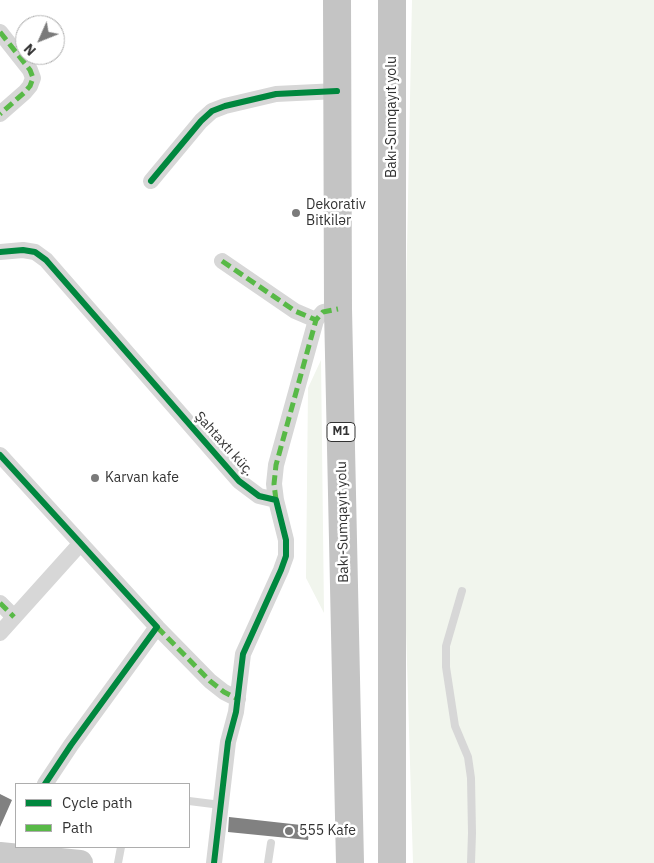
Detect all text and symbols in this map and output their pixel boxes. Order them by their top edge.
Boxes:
north arrow [15,15,65,65]
text: N [20,40,40,60]
street label: Bakı-Sumqayıt yolu [384,56,400,178]
place label: Dekorativ Bitkilər [306,197,366,230]
marker: Dekorativ Bitkilər [290,207,302,219]
street label: Şahtaxtı küç. [191,408,257,480]
road number: M1 [327,422,355,442]
street label: Bakı-Sumqayıt yolu [334,461,352,583]
place label: Karvan kafe [105,470,179,486]
marker: Karvan kafe [89,472,101,484]
legend [15,783,190,848]
text: Cycle path [62,793,133,812]
text: Path [62,818,93,837]
place label: 555 Kafe [299,823,356,839]
marker: 555 Kafe [283,825,295,837]

